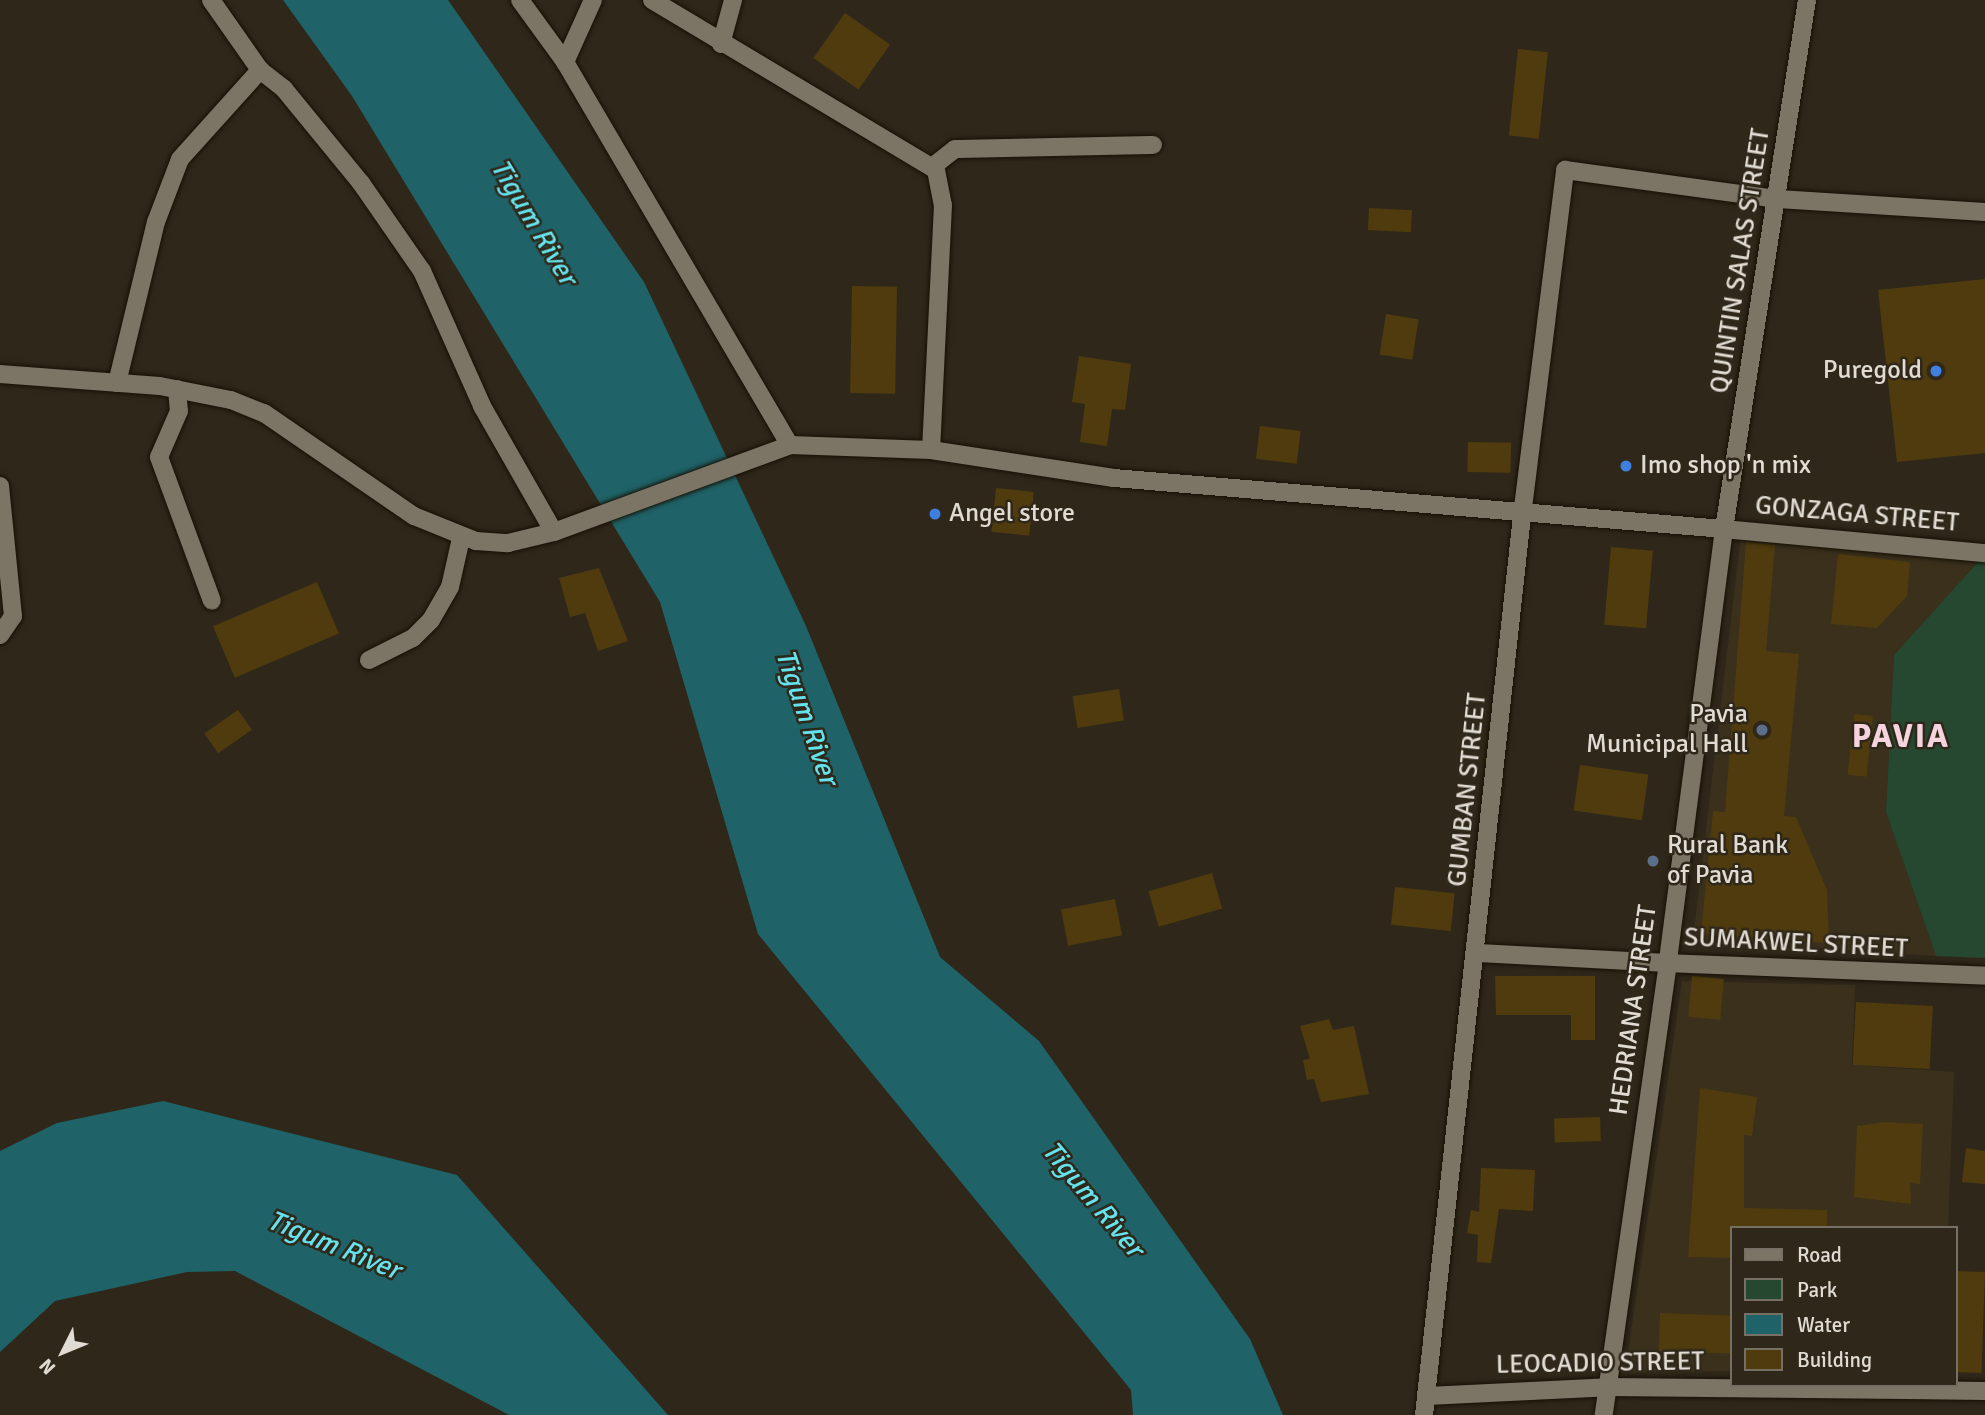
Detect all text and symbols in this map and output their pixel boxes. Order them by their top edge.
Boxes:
street label: QUINTIN SALAS STREET [1705,126,1777,396]
water label: Tigum River [483,153,585,291]
place label: Puregold [1823,355,1922,387]
marker: Puregold [1928,363,1944,379]
place label: Imo shop 'n mix [1640,450,1811,482]
marker: Imo shop 'n mix [1618,458,1634,474]
street label: GONZAGA STREET [1754,491,1960,539]
place label: Angel store [949,498,1075,530]
marker: Angel store [927,506,943,522]
water label: Tigum River [768,645,846,789]
street label: GUMBAN STREET [1442,692,1494,888]
place label: Pavia Municipal Hall [1586,699,1748,760]
district label: PAVIA [1852,717,1950,757]
marker: Pavia Municipal Hall [1754,722,1770,738]
place label: Rural Bank of Pavia [1667,830,1788,892]
marker: Rural Bank of Pavia [1645,853,1661,869]
street label: HEDRIANA STREET [1604,903,1664,1117]
street label: SUMAKWEL STREET [1683,923,1909,965]
water label: Tigum River [1035,1134,1151,1264]
water label: Tigum River [262,1203,406,1287]
legend [1730,1226,1957,1387]
text: Road [1797,1242,1842,1268]
text: Park [1797,1277,1837,1303]
text: Water [1797,1312,1850,1338]
north arrow [28,1317,98,1387]
street label: LEOCADIO STREET [1496,1347,1704,1381]
text: Building [1797,1347,1872,1373]
text: N [34,1353,61,1379]

